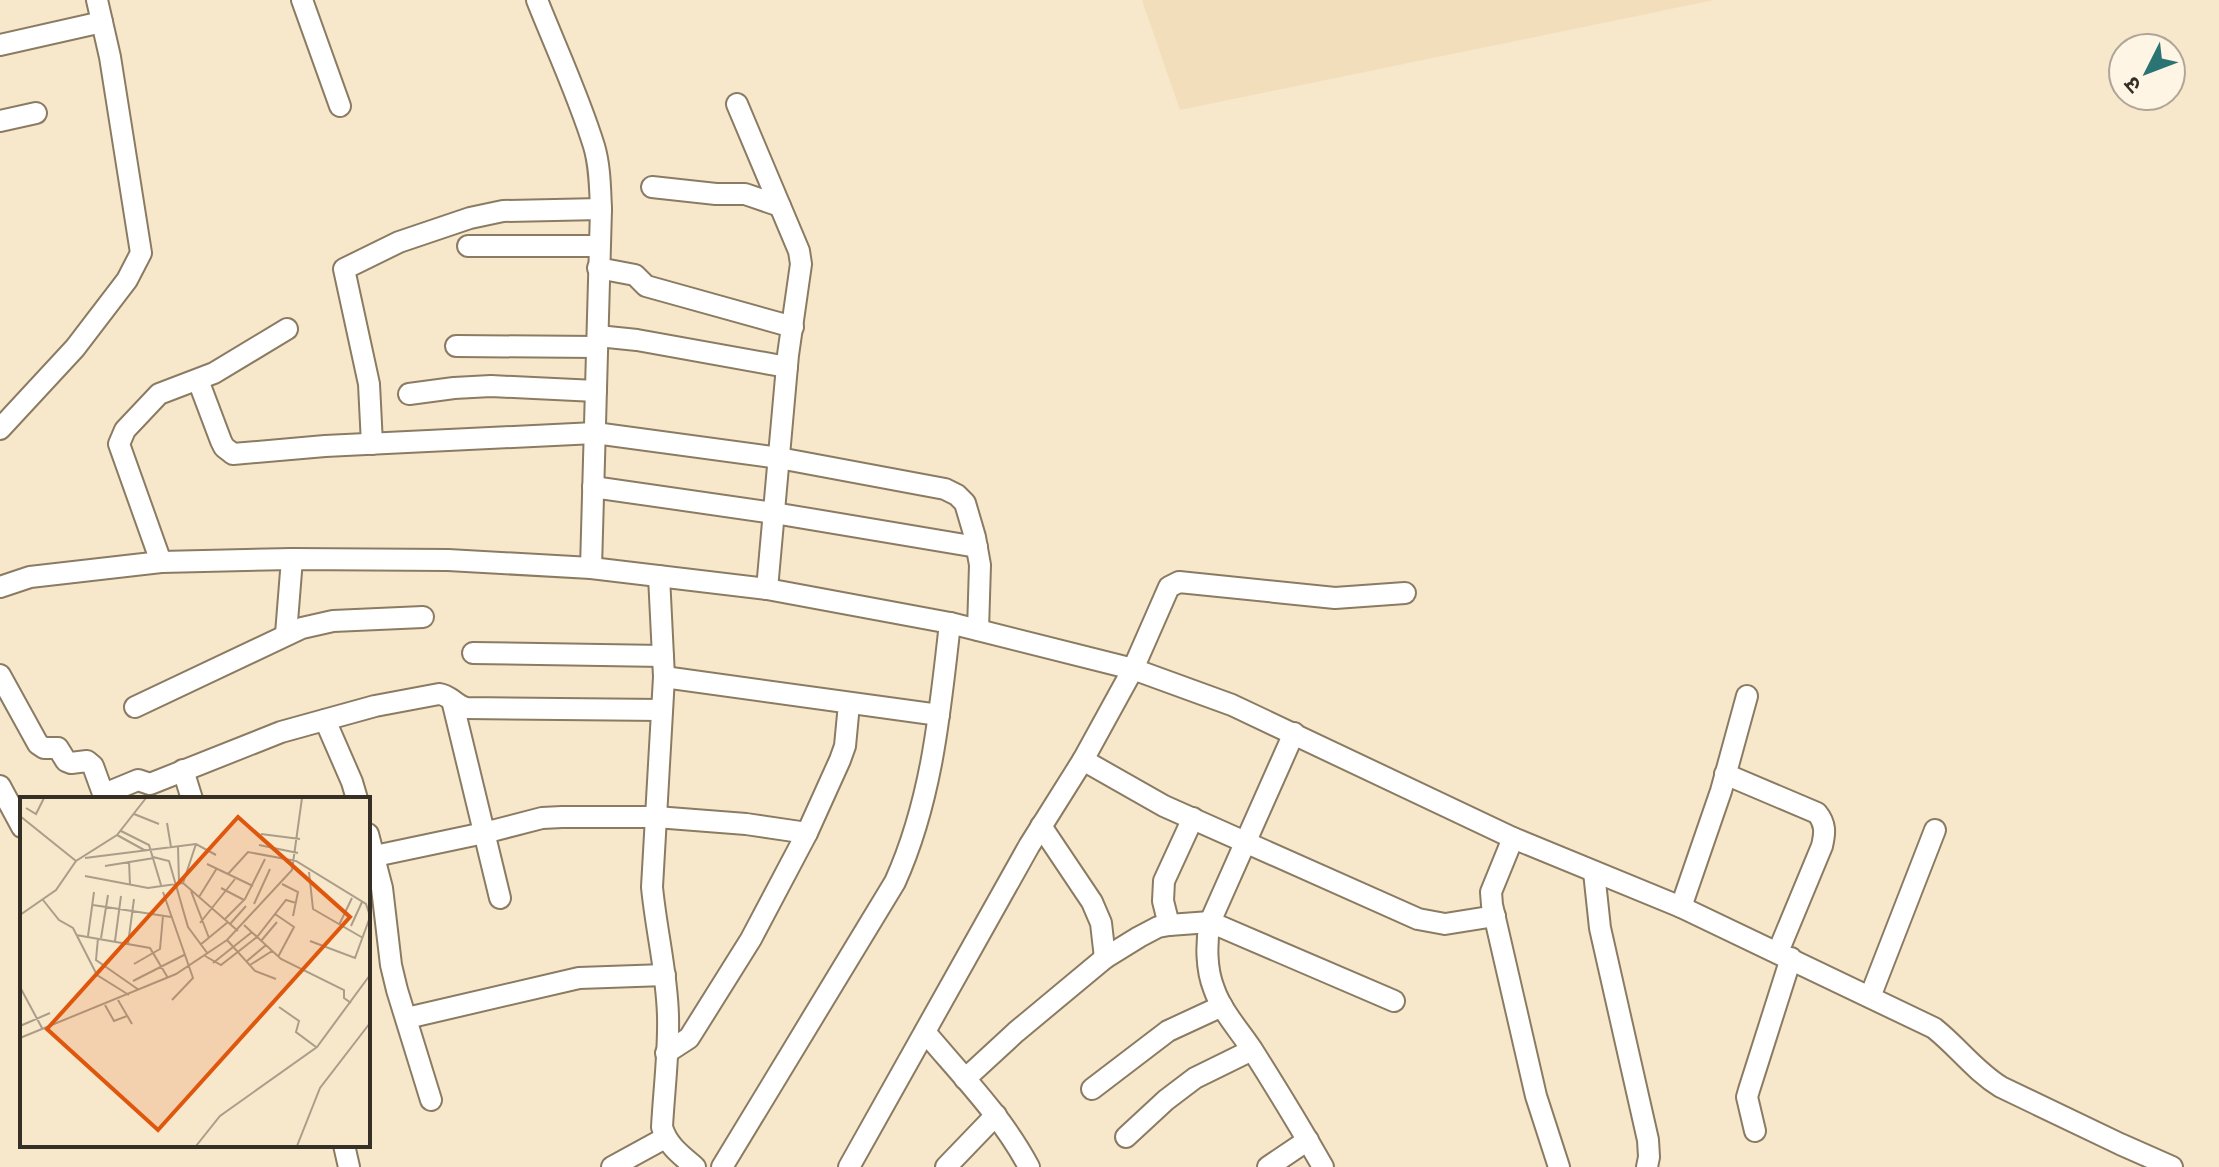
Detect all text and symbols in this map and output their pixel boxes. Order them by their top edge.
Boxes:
north arrow [2107,32,2187,112]
text: उ [2115,70,2147,101]
inset map [20,797,370,1147]

